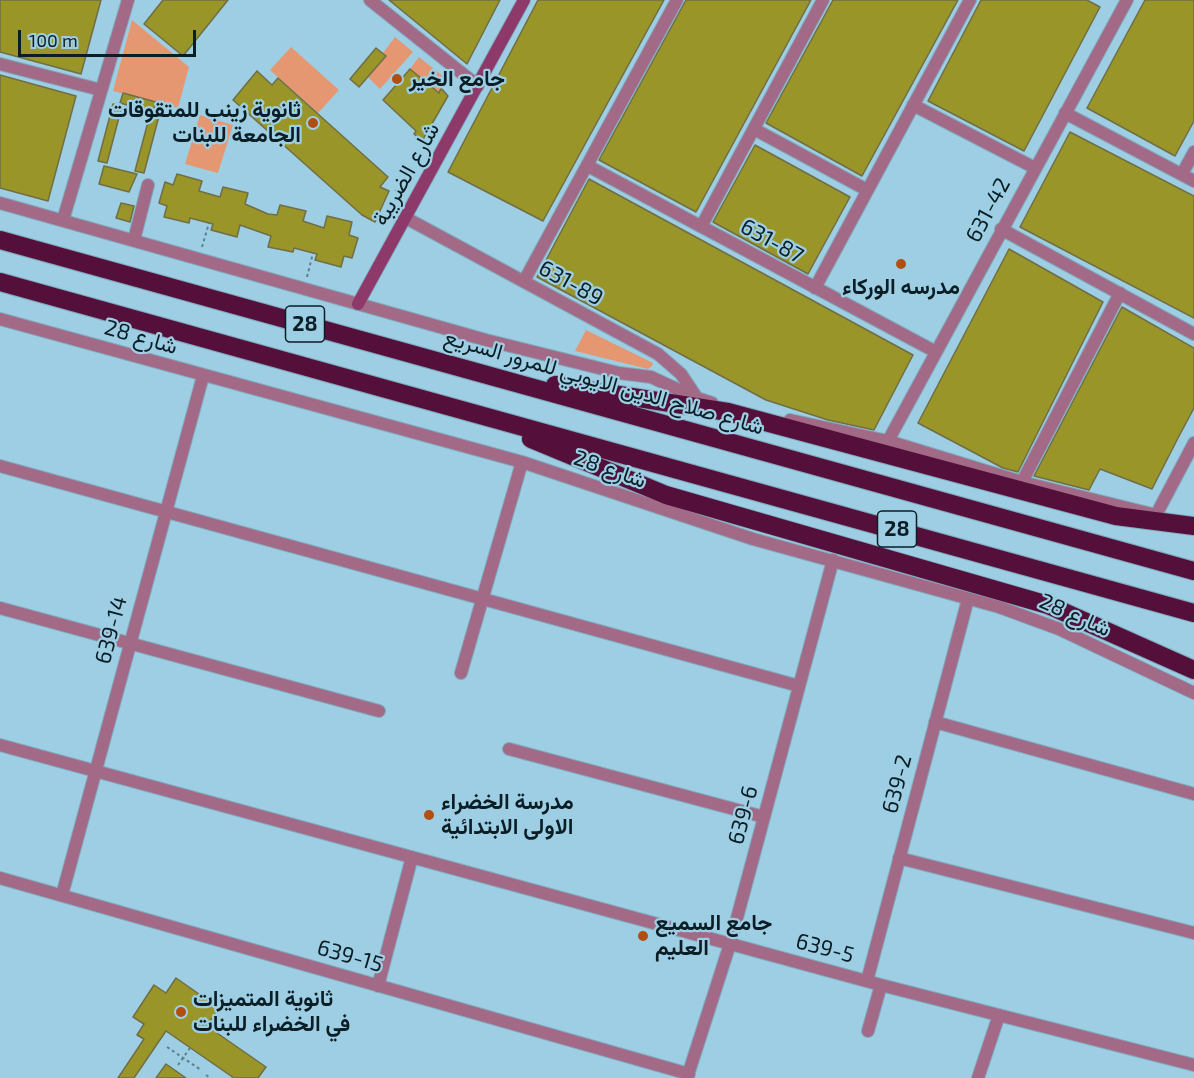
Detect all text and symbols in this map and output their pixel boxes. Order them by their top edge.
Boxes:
scale bar [21,18,200,56]
text: 100 m [29,29,78,51]
place label: جامع الخير [409,66,505,92]
marker: جامع الخير [390,72,404,86]
place label: ثانوية زينب للمتقوقات الجامعة للبنات [108,97,301,148]
marker: ثانوية زينب للمتقوقات الجامعة للبنات [306,116,320,130]
street label: شارع الضريبة [367,118,445,230]
street label: 631-42 [960,173,1016,247]
street label: 631-87 [736,213,808,269]
street label: 631-89 [534,255,608,311]
marker: مدرسه الوركاء [894,257,908,271]
place label: مدرسه الوركاء [842,274,960,300]
road number: 28 [286,306,324,342]
street label: شارع 28 [101,314,181,360]
street label: شارع صلاح الدين الايوبي للمرور السريع [441,324,767,440]
street label: شارع 28 [570,444,650,494]
road number: 28 [878,511,916,547]
street label: شارع 28 [1035,588,1115,642]
street label: 639-14 [89,593,133,667]
street label: 639-2 [877,752,917,816]
street label: 639-6 [723,783,763,847]
place label: مدرسة الخضراء الاولى الابتدائية [441,789,574,840]
marker: مدرسة الخضراء الاولى الابتدائية [422,808,436,822]
place label: جامع السميع العليم [655,910,772,962]
street label: 639-5 [793,928,857,968]
marker: جامع السميع العليم [636,929,650,943]
street label: 639-15 [314,934,386,978]
place label: ثانوية المتميزات في الخضراء للبنات [193,986,350,1038]
marker: ثانوية المتميزات في الخضراء للبنات [174,1005,188,1019]

